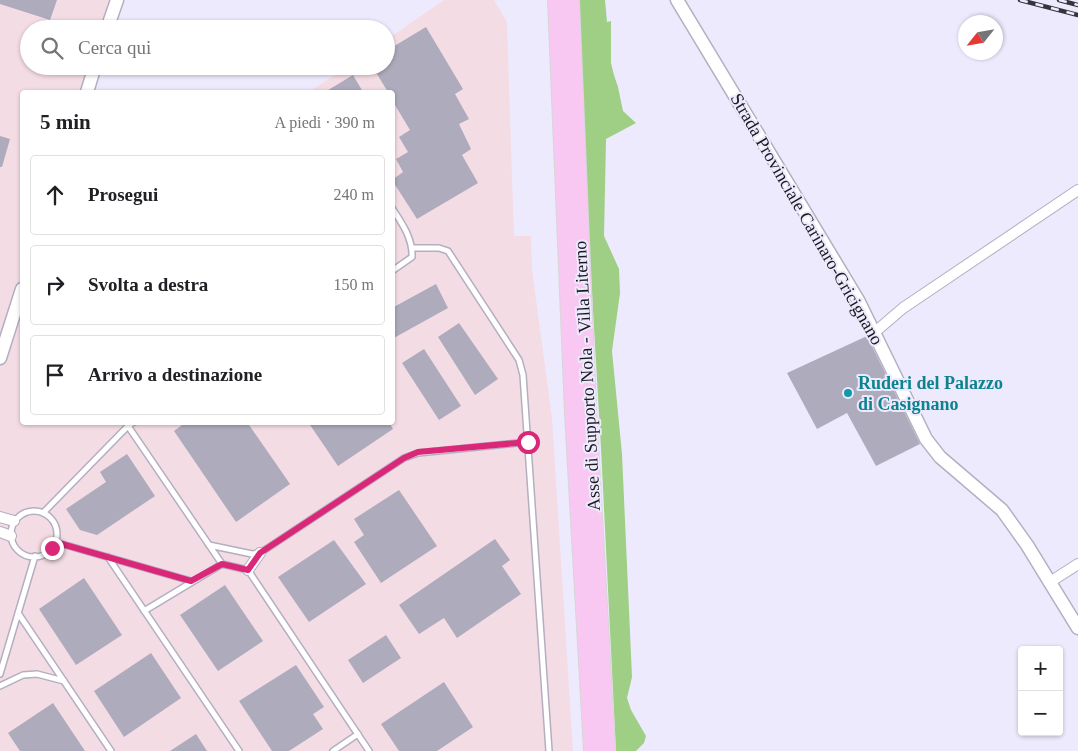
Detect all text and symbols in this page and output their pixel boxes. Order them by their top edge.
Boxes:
north arrow [958,15,1003,60]
search box [20,20,395,75]
icon: search [38,34,66,62]
text: Cerca qui [78,37,151,58]
street label: Strada Provinciale Carinaro-Gricignano [727,90,887,348]
text: 5 min [40,110,91,134]
text: A piedi · 390 m [275,114,375,131]
icon: ahead [41,181,69,209]
text: Prosegui [88,184,158,205]
text: 240 m [334,186,374,203]
street label: Asse di Supporto Nola - Villa Literno [570,240,604,512]
icon: right [41,271,69,299]
text: Svolta a destra [88,274,208,295]
text: 150 m [334,276,374,293]
icon: arrive [41,361,69,389]
text: Arrivo a destinazione [88,364,262,385]
place label: Ruderi del Palazzo di Casignano [858,373,1003,414]
marker: Ruderi del Palazzo di Casignano [842,387,854,399]
route start [517,431,540,454]
route end [41,537,64,560]
map controls [1018,646,1063,736]
button: + [1018,646,1063,691]
button: − [1018,691,1063,736]

